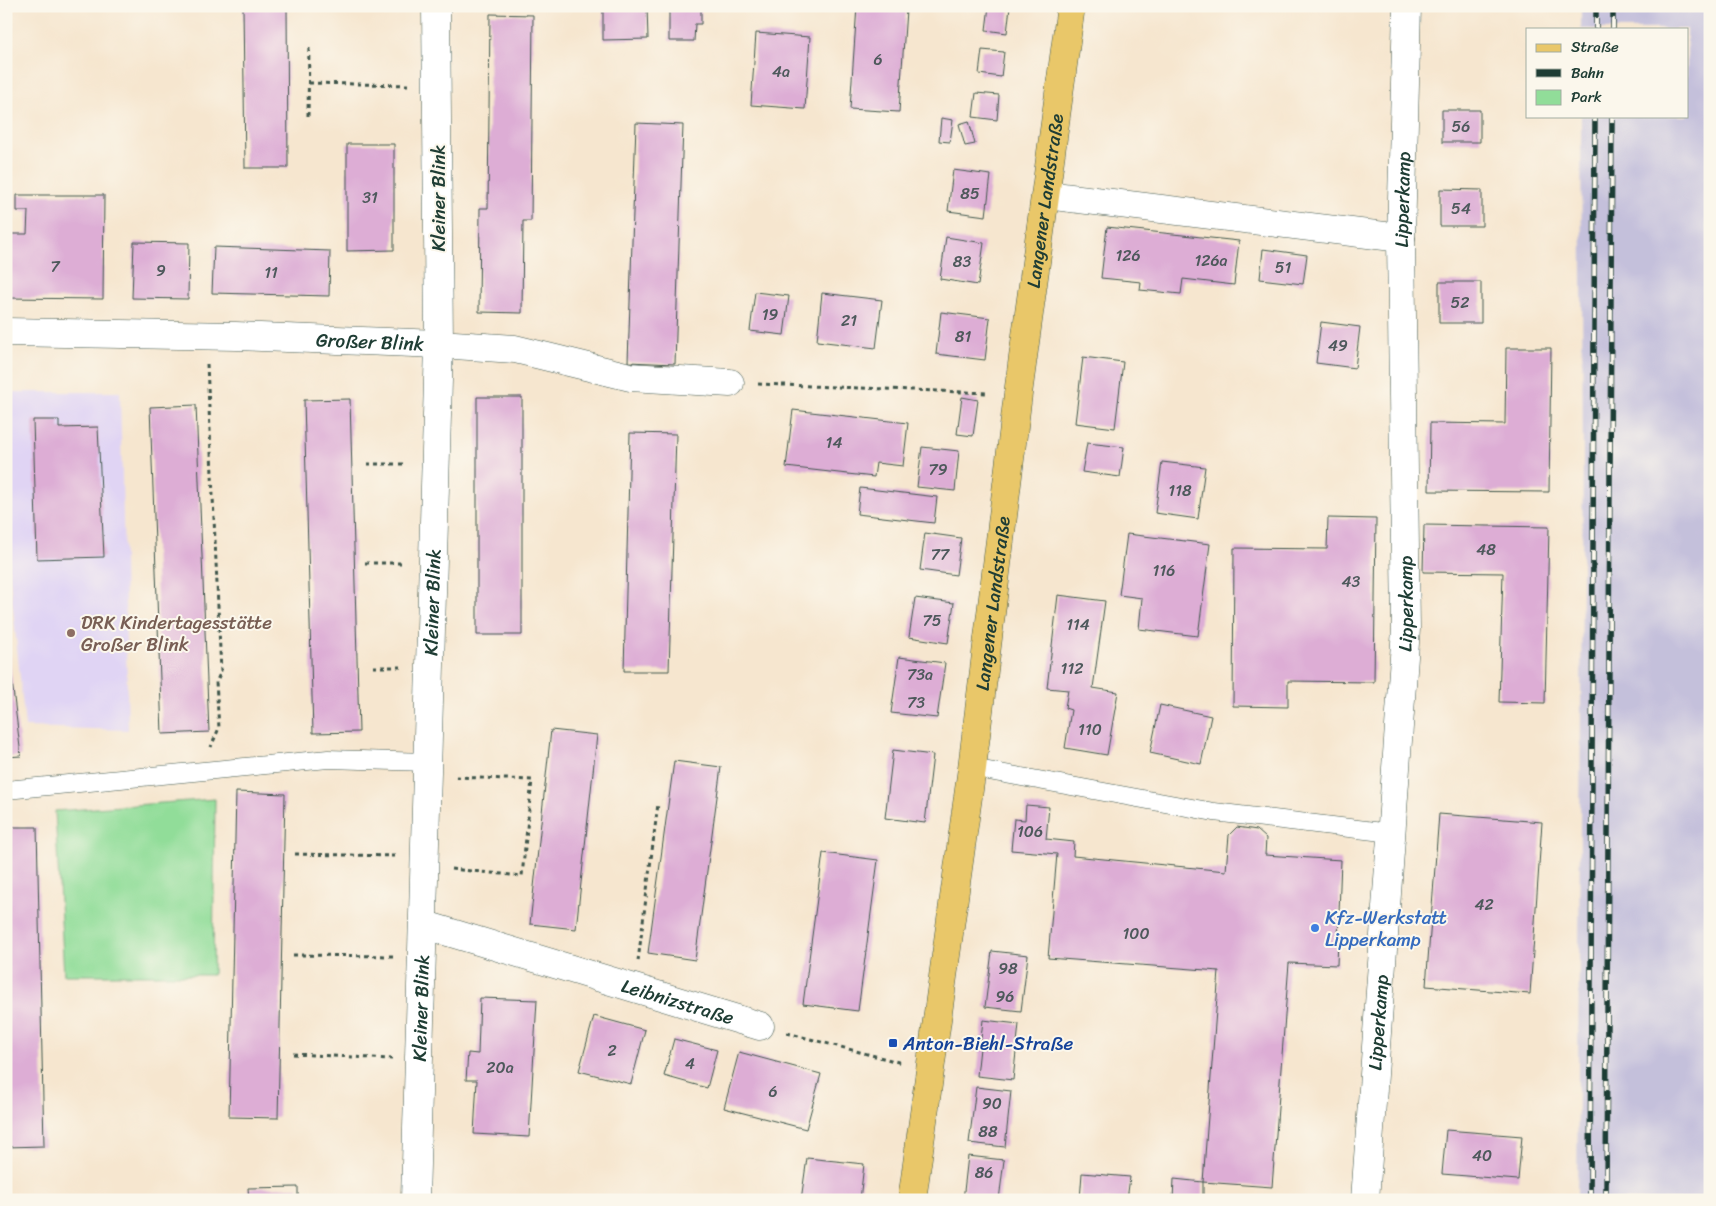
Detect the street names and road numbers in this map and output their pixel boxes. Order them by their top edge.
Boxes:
street label: Langener Landstraße [1016,112,1073,290]
street label: Kleiner Blink [422,144,455,252]
street label: Lipperkamp [1384,151,1420,248]
street label: Großer Blink [315,323,424,360]
street label: Langener Landstraße [965,514,1019,693]
street label: Kleiner Blink [414,548,450,656]
street label: Lipperkamp [1388,555,1423,653]
street label: Kleiner Blink [402,954,438,1062]
street label: Leibnizstraße [617,969,738,1034]
street label: Lipperkamp [1358,973,1398,1072]

